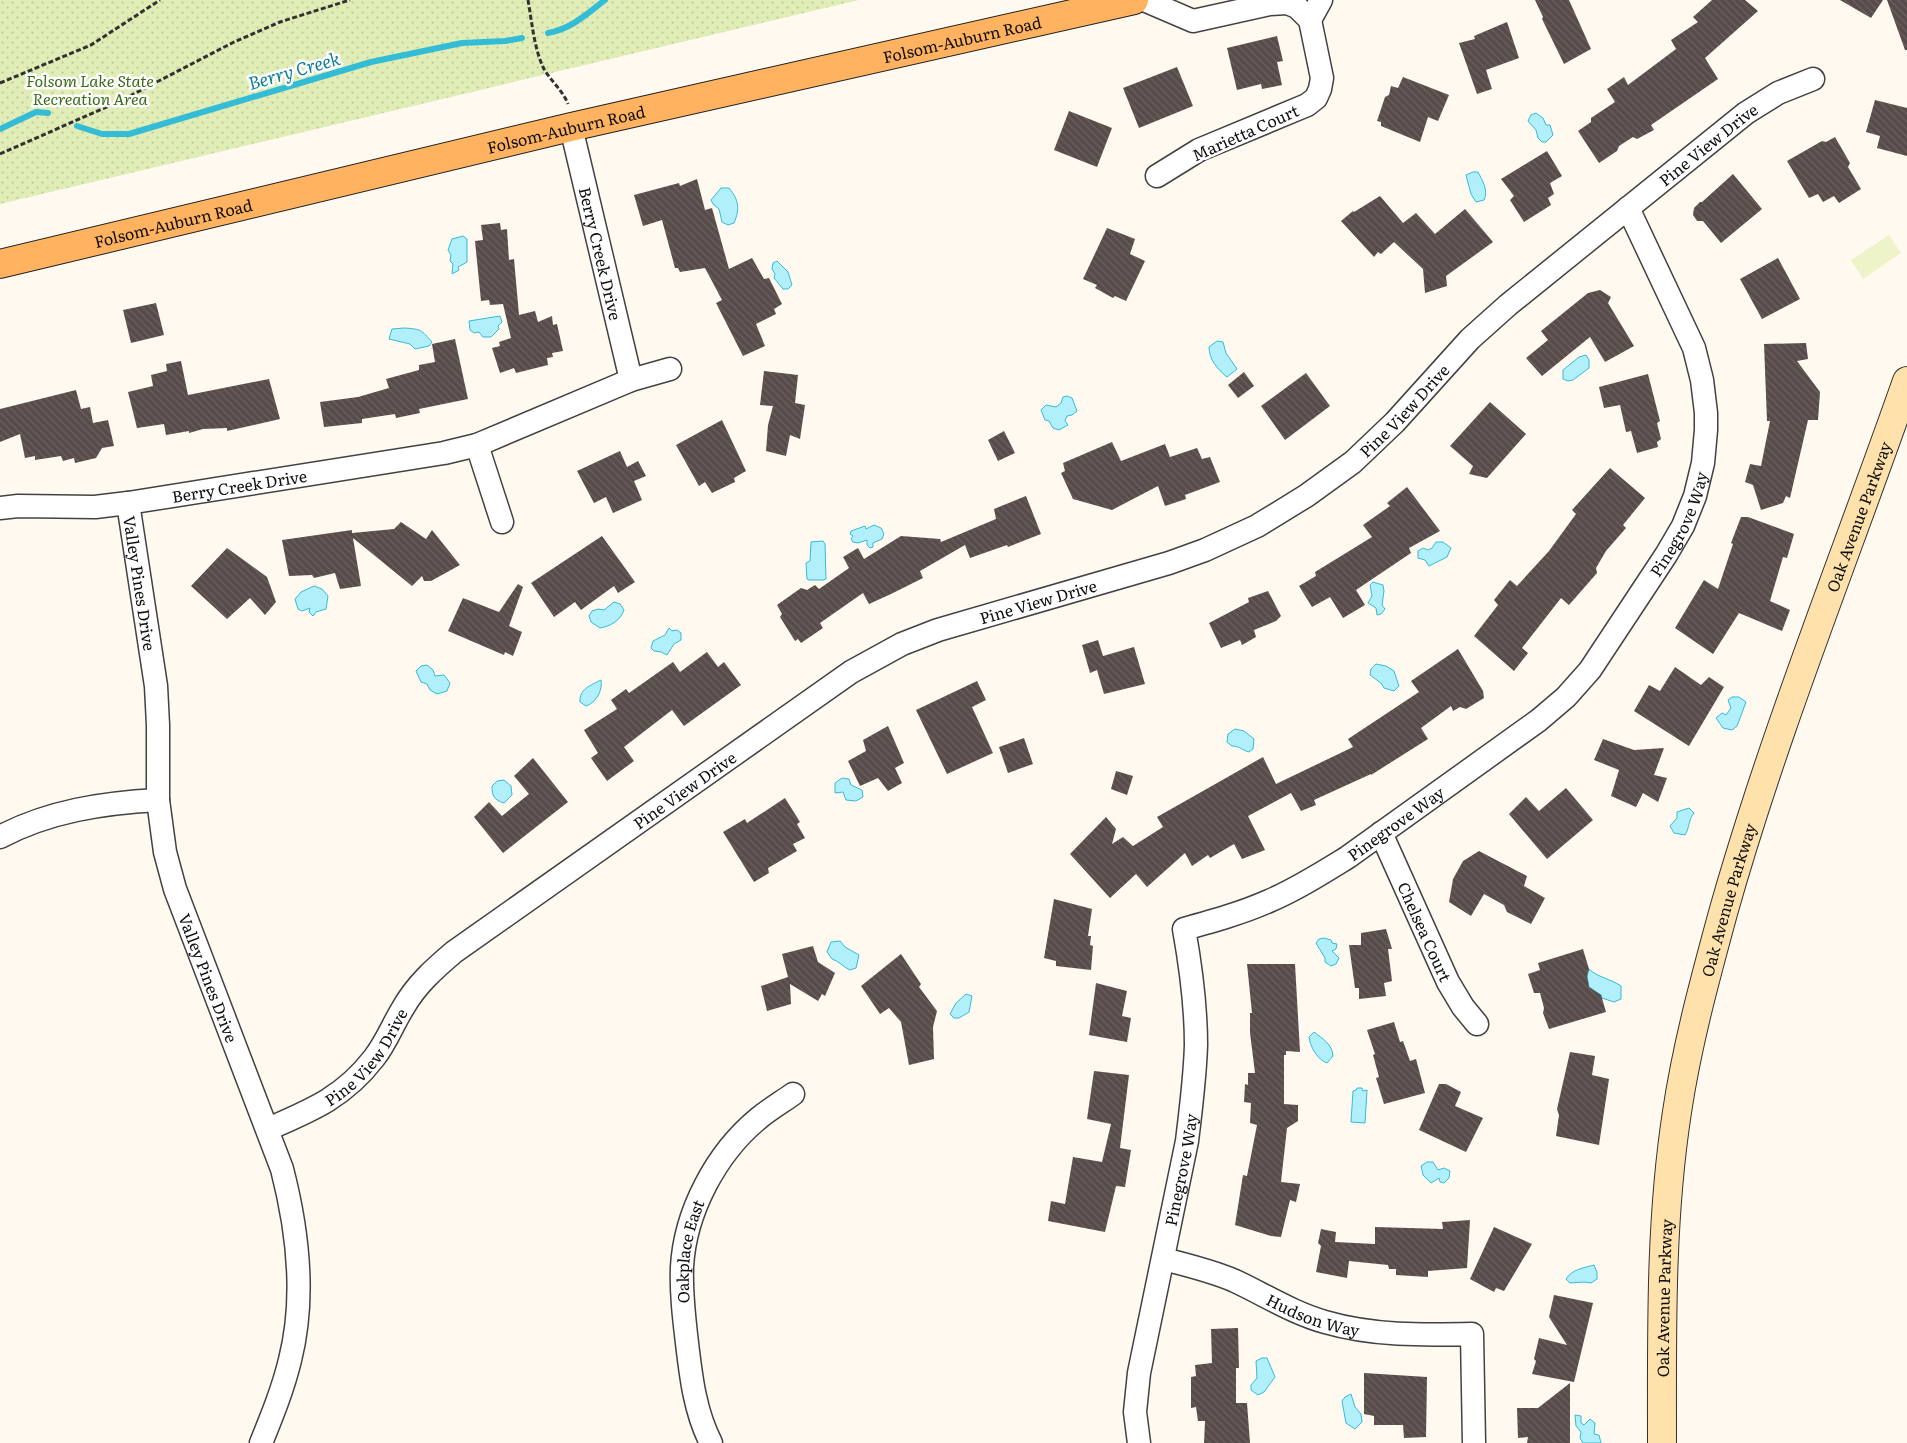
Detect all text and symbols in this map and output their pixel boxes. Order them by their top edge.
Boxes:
street label: Folsom-Auburn Road [880,9,1044,68]
water label: Berry Creek [245,44,343,96]
park label: Folsom Lake State Recreation Area [26,68,154,110]
street label: Pine View Drive [1653,97,1762,191]
street label: Marietta Court [1188,98,1303,166]
street label: Folsom-Auburn Road [484,99,648,159]
street label: Berry Creek Drive [574,184,628,323]
street label: Folsom-Auburn Road [92,192,255,253]
street label: Pine View Drive [1353,358,1454,462]
street label: Oak Avenue Parkway [1819,437,1897,595]
street label: Berry Creek Drive [170,463,308,508]
street label: Pinegrove Way [1643,468,1713,581]
street label: Valley Pines Drive [118,514,162,652]
street label: Pine View Drive [976,573,1099,629]
street label: Pine View Drive [628,745,741,834]
street label: Pinegrove Way [1342,780,1449,866]
street label: Oak Avenue Parkway [1694,819,1762,979]
street label: Chelsea Court [1392,878,1458,986]
street label: Valley Pines Drive [173,910,244,1046]
street label: Pine View Drive [320,1003,413,1111]
street label: Pinegrove Way [1158,1111,1202,1228]
street label: Oakplace East [670,1195,710,1304]
street label: Oak Avenue Parkway [1650,1217,1678,1377]
street label: Hudson Way [1262,1287,1362,1342]

